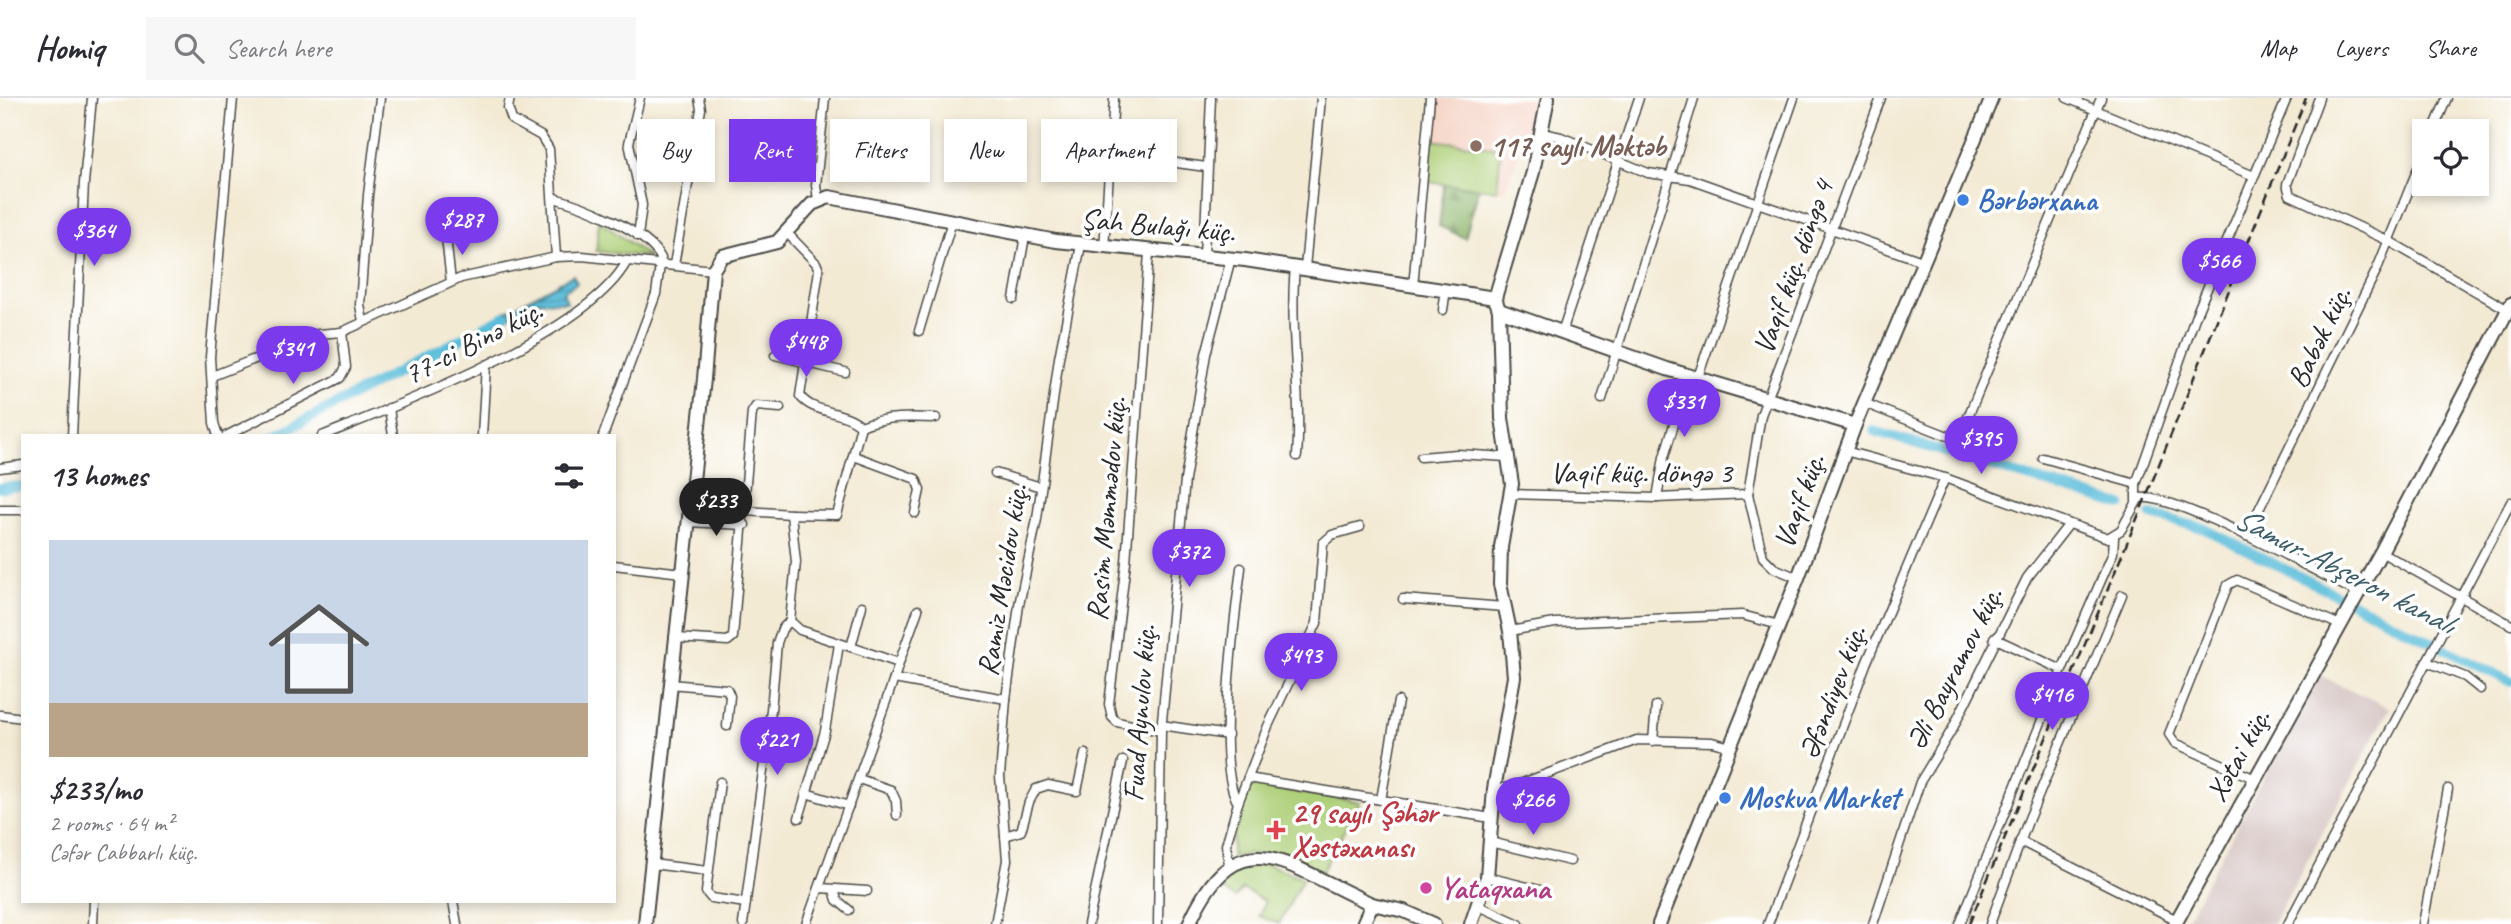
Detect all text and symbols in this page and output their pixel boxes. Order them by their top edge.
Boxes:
search box [146,17,636,80]
text: Homiq [35,27,104,69]
icon: search [170,29,208,67]
text: Search here [226,32,331,65]
text: Map [2260,33,2297,63]
text: Layers [2335,33,2388,63]
text: Share [2426,33,2476,63]
chip: Buy [637,119,715,182]
chip: Rent [729,119,816,182]
chip: Filters [830,119,930,182]
chip: New [944,119,1027,182]
chip: Apartment [1041,119,1177,182]
map controls [2412,119,2489,196]
button: locate [2412,119,2489,196]
place label: 117 saylı Məktəb [1490,127,1668,166]
marker: 117 saylı Məktəb [1468,138,1484,154]
street label: Vaqif küç. döngə 4 [1744,173,1843,359]
place label: Bərbərxana [1977,181,2100,219]
marker: Bərbərxana [1955,192,1971,208]
pin: $287 [421,198,503,257]
street label: Şah Bulağı küç. [1079,199,1237,251]
text: $287 [441,205,483,234]
pin: $364 [53,208,135,268]
text: $364 [73,216,115,245]
pin: $566 [2178,238,2260,298]
text: $566 [2198,246,2240,275]
street label: Babək küç. [2278,280,2360,394]
street label: 77-ci Binə küç. [397,291,549,393]
pin: $448 [765,320,847,379]
pin: $341 [252,327,334,386]
text: $448 [785,327,827,356]
text: $341 [272,334,314,363]
pin: $331 [1643,380,1725,439]
text: $331 [1663,387,1705,416]
street label: Rasim Məmmədov küç. [1077,395,1135,623]
pin: $395 [1940,416,2022,476]
text: $395 [1961,424,2001,453]
street label: Vaqif küç. [1764,448,1834,553]
street label: Vaqif küç. döngə 3 [1550,453,1735,491]
text: 13 homes [49,457,147,495]
icon: filters [550,457,588,495]
pin: $233 [675,478,757,538]
street label: Ramiz Məcidov küç. [968,481,1036,679]
text: $233 [695,486,737,515]
water label: Samur-Abşeron kanalı [2228,497,2466,646]
pin: $372 [1148,530,1230,589]
text: $372 [1168,537,1210,566]
street label: Əli Bayramov küç. [1897,580,2011,756]
icon: home [256,586,382,712]
street label: Əfəndiyev küç. [1789,620,1875,764]
street label: Fuad Aynulov küç. [1114,623,1164,803]
pin: $493 [1260,634,1342,693]
text: $493 [1280,641,1322,670]
pin: $416 [2011,672,2093,732]
text: $416 [2031,680,2073,709]
street label: Xətai küç. [2197,702,2279,808]
pin: $221 [736,718,818,777]
text: $221 [756,725,798,754]
text: $233/mo [49,771,141,809]
pin: $266 [1492,778,1574,837]
place label: Moskva Market [1739,779,1904,817]
text: $266 [1512,785,1554,814]
marker: Moskva Market [1717,790,1733,806]
place label: 29 saylı Şəhər Xəstəxanası [1292,794,1440,866]
text: 2 rooms · 64 m² [49,809,173,838]
marker: 29 saylı Şəhər Xəstəxanası [1266,820,1286,840]
text: Cəfər Cabbarlı küç. [49,838,197,867]
place label: Yataqxana [1440,869,1553,907]
marker: Yataqxana [1418,880,1434,896]

